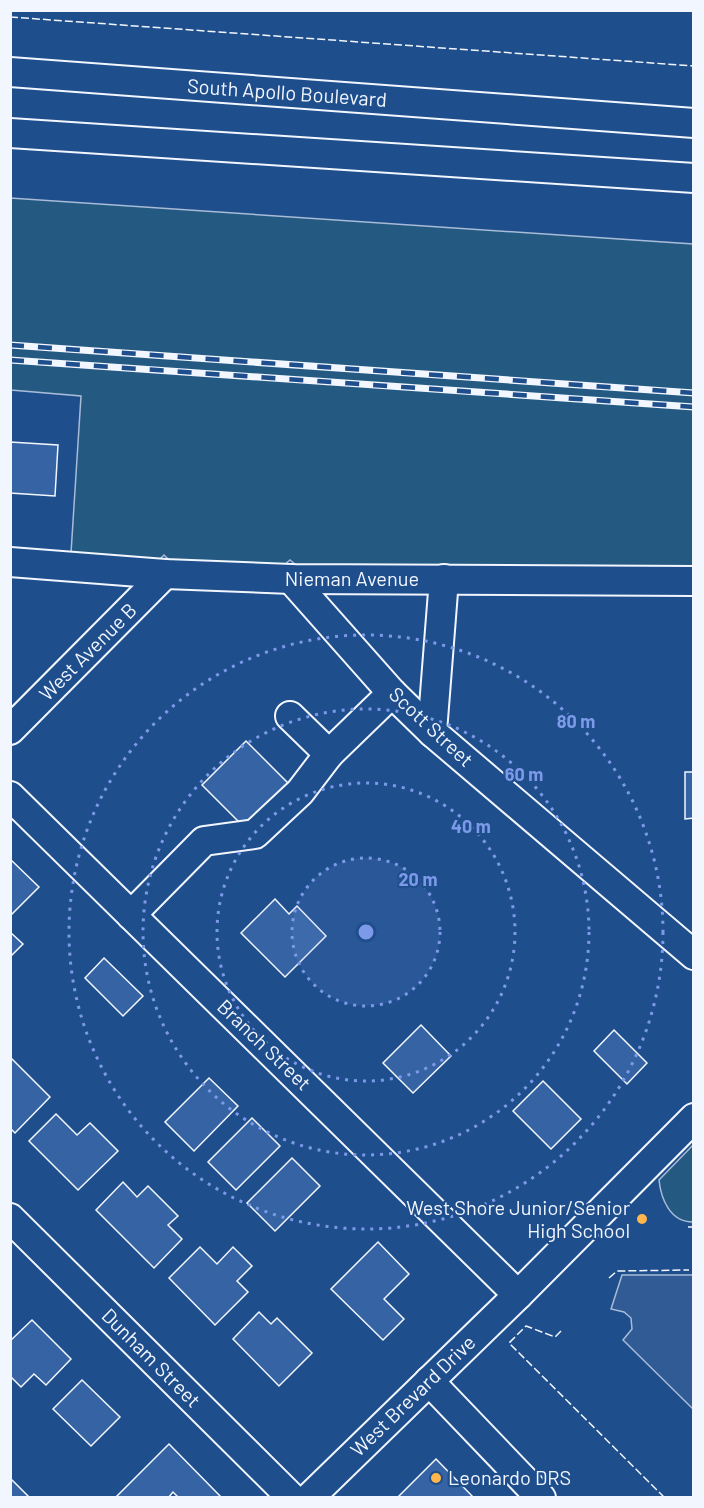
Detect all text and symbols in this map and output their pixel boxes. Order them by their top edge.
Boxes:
street label: South Apollo Boulevard [186,73,388,111]
street label: Nieman Avenue [285,566,419,590]
street label: West Avenue B [34,598,141,705]
street label: Scott Street [385,681,479,771]
text: 80 m [557,710,595,732]
text: 60 m [505,763,543,785]
text: 40 m [451,815,491,837]
text: 20 m [399,868,437,890]
centre of rings [356,922,376,942]
street label: Branch Street [213,994,316,1095]
place label: West Shore Junior/Senior High School [406,1195,630,1242]
marker: West Shore Junior/Senior High School [635,1212,649,1226]
street label: Dunham Street [97,1303,206,1412]
street label: West Brevard Drive [345,1330,480,1461]
place label: Leonardo DRS [448,1465,571,1489]
marker: Leonardo DRS [429,1471,443,1485]

